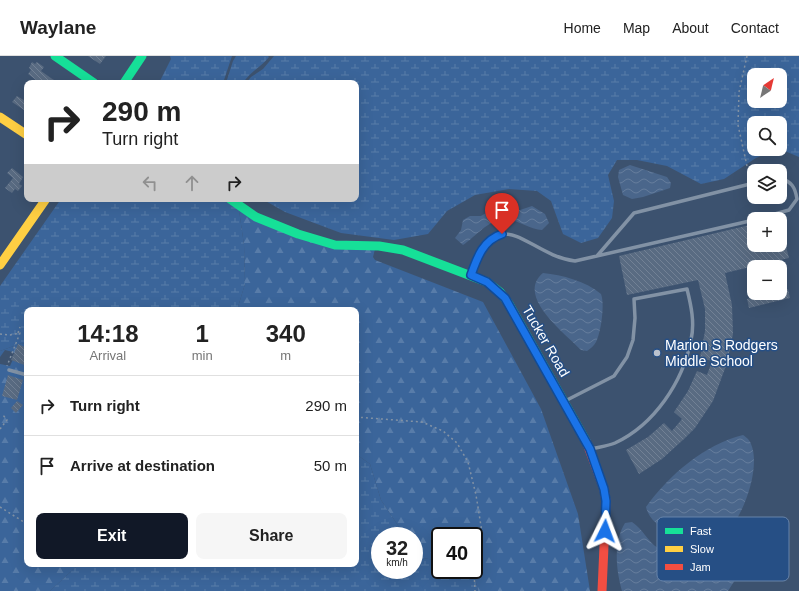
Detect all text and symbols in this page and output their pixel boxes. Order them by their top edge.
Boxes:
text: Waylane [20,17,96,38]
text: Home [564,20,601,36]
text: Map [623,20,650,36]
text: About [672,20,709,36]
text: Contact [731,20,779,36]
north arrow [747,68,787,108]
map controls [747,68,787,300]
icon: right [36,96,88,148]
text: 290 m [102,96,181,127]
button: search [747,116,787,156]
text: Turn right [102,129,178,149]
button: layers [747,164,787,204]
icon: left [139,172,161,194]
icon: ahead [181,172,203,194]
icon: right [223,172,245,194]
pin [485,193,519,234]
icon: arrive [491,199,513,221]
button: + [747,212,787,252]
button: − [747,260,787,300]
street label: Tucker Road [519,303,573,379]
text: 14:18 [77,320,139,347]
text: 1 [195,320,209,347]
text: 340 [266,320,306,347]
place label: Marion S Rodgers Middle School [665,337,778,369]
text: Arrival [89,348,126,363]
text: min [192,348,213,363]
text: m [280,348,291,363]
marker: Marion S Rodgers Middle School [652,348,662,358]
icon: right [36,395,58,417]
text: Turn right [70,397,140,414]
text: 290 m [305,397,347,414]
icon: arrive [36,455,58,477]
text: Arrive at destination [70,457,215,474]
text: 50 m [314,457,347,474]
position arrow [584,510,626,552]
button: Exit [36,513,188,559]
button: Share [196,513,347,559]
legend [657,517,789,581]
text: Fast [690,525,711,537]
speed limit sign: 40 [431,527,483,579]
text: 32 [386,537,408,559]
text: Slow [690,543,714,555]
text: km/h [386,557,408,568]
text: Jam [690,561,711,573]

